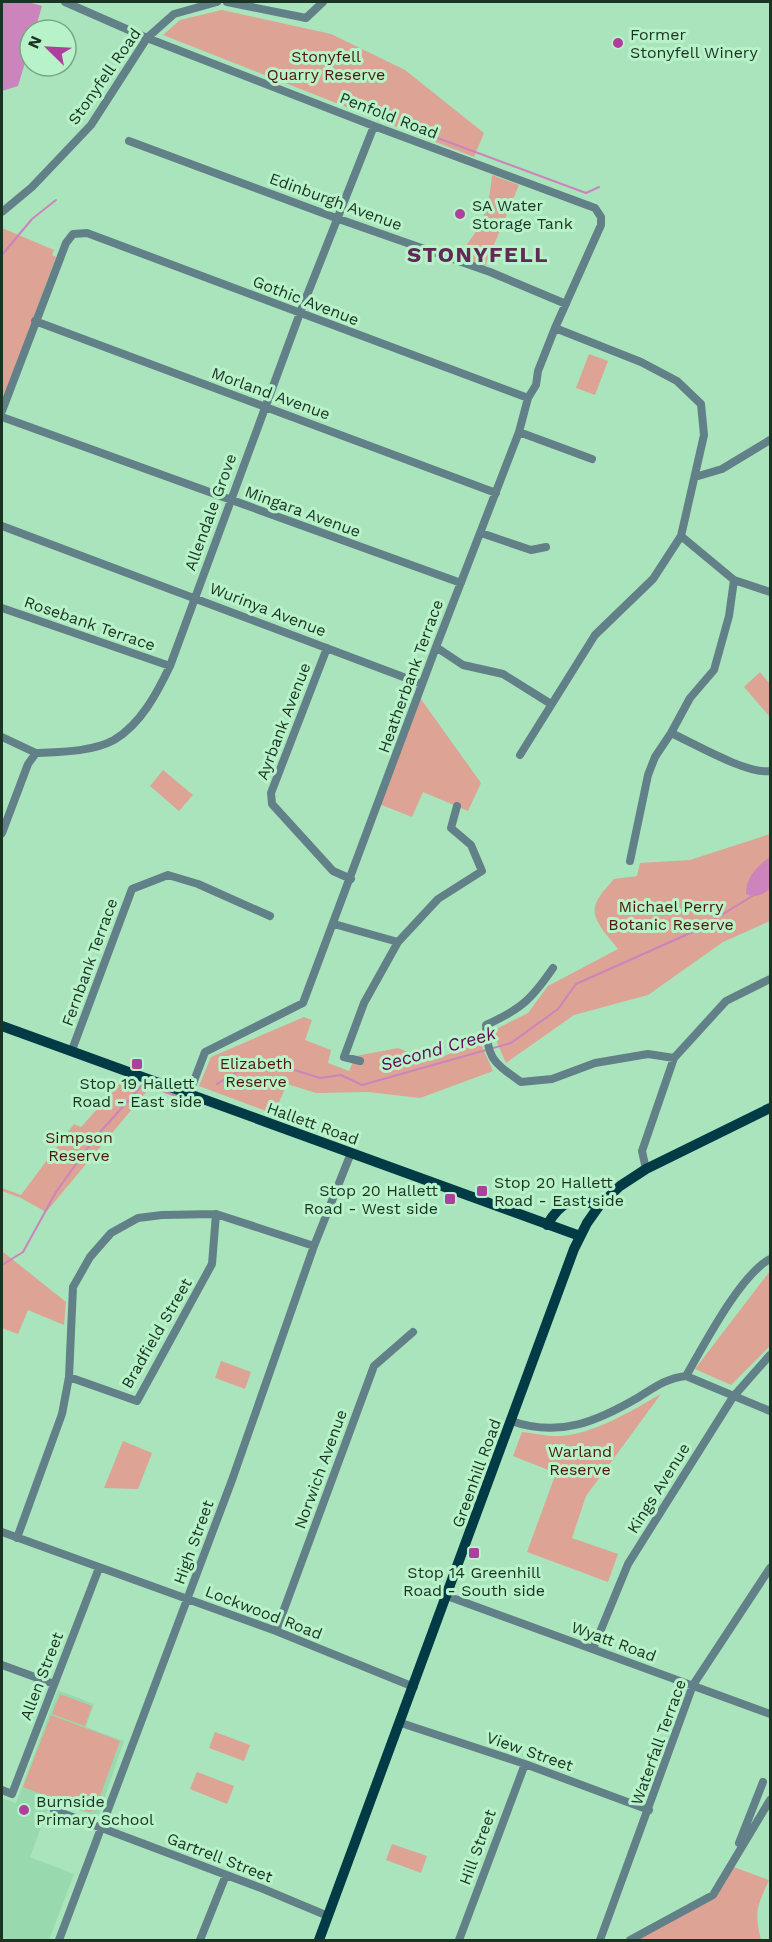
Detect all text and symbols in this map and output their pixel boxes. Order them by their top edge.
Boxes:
north arrow [18,18,78,78]
street label: Stonyfell Road [64,24,145,128]
place label: Former Stonyfell Winery [630,25,758,62]
text: N [24,33,46,51]
marker: Former Stonyfell Winery [611,36,625,50]
park label: Stonyfell Quarry Reserve [267,47,385,84]
street label: Penfold Road [337,88,441,143]
street label: Edinburgh Avenue [267,169,405,234]
place label: SA Water Storage Tank [472,196,573,233]
marker: SA Water Storage Tank [453,207,467,221]
district label: STONYFELL [407,242,549,267]
street label: Gothic Avenue [250,271,362,329]
street label: Morland Avenue [209,363,333,424]
street label: Allendale Grove [180,451,240,573]
street label: Mingara Avenue [242,482,363,541]
street label: Wurinya Avenue [207,578,329,640]
street label: Rosebank Terrace [22,592,158,655]
street label: Heatherbank Terrace [374,597,447,755]
street label: Ayrbank Avenue [252,660,315,782]
street label: Fernbank Terrace [58,896,121,1029]
park label: Michael Perry Botanic Reserve [608,897,734,934]
water label: Second Creek [378,1022,499,1075]
park label: Elizabeth Reserve [220,1054,292,1091]
marker: Stop 19 Hallett Road - East side [130,1057,144,1071]
place label: Stop 19 Hallett Road - East side [72,1074,202,1111]
street label: Hallett Road [264,1098,361,1149]
park label: Simpson Reserve [45,1128,113,1165]
place label: Stop 20 Hallett Road - East side [494,1173,624,1210]
place label: Stop 20 Hallett Road - West side [304,1181,438,1218]
marker: Stop 20 Hallett Road - East side [475,1184,489,1198]
marker: Stop 20 Hallett Road - West side [443,1192,457,1206]
street label: Bradfield Street [117,1274,196,1392]
street label: Norwich Avenue [290,1407,351,1531]
street label: Greenhill Road [448,1416,505,1530]
street label: Kings Avenue [623,1440,694,1537]
park label: Warland Reserve [548,1442,612,1479]
street label: High Street [169,1497,218,1587]
marker: Stop 14 Greenhill Road - South side [467,1546,481,1560]
place label: Stop 14 Greenhill Road - South side [403,1563,545,1600]
street label: Lockwood Road [203,1581,325,1644]
street label: Wyatt Road [569,1617,659,1666]
street label: Allen Street [16,1629,67,1723]
street label: Waterfall Terrace [627,1677,690,1808]
street label: View Street [484,1728,576,1775]
place label: Burnside Primary School [36,1792,154,1829]
marker: Burnside Primary School [17,1803,31,1817]
street label: Hill Street [455,1807,500,1887]
street label: Gartrell Street [164,1829,276,1886]

